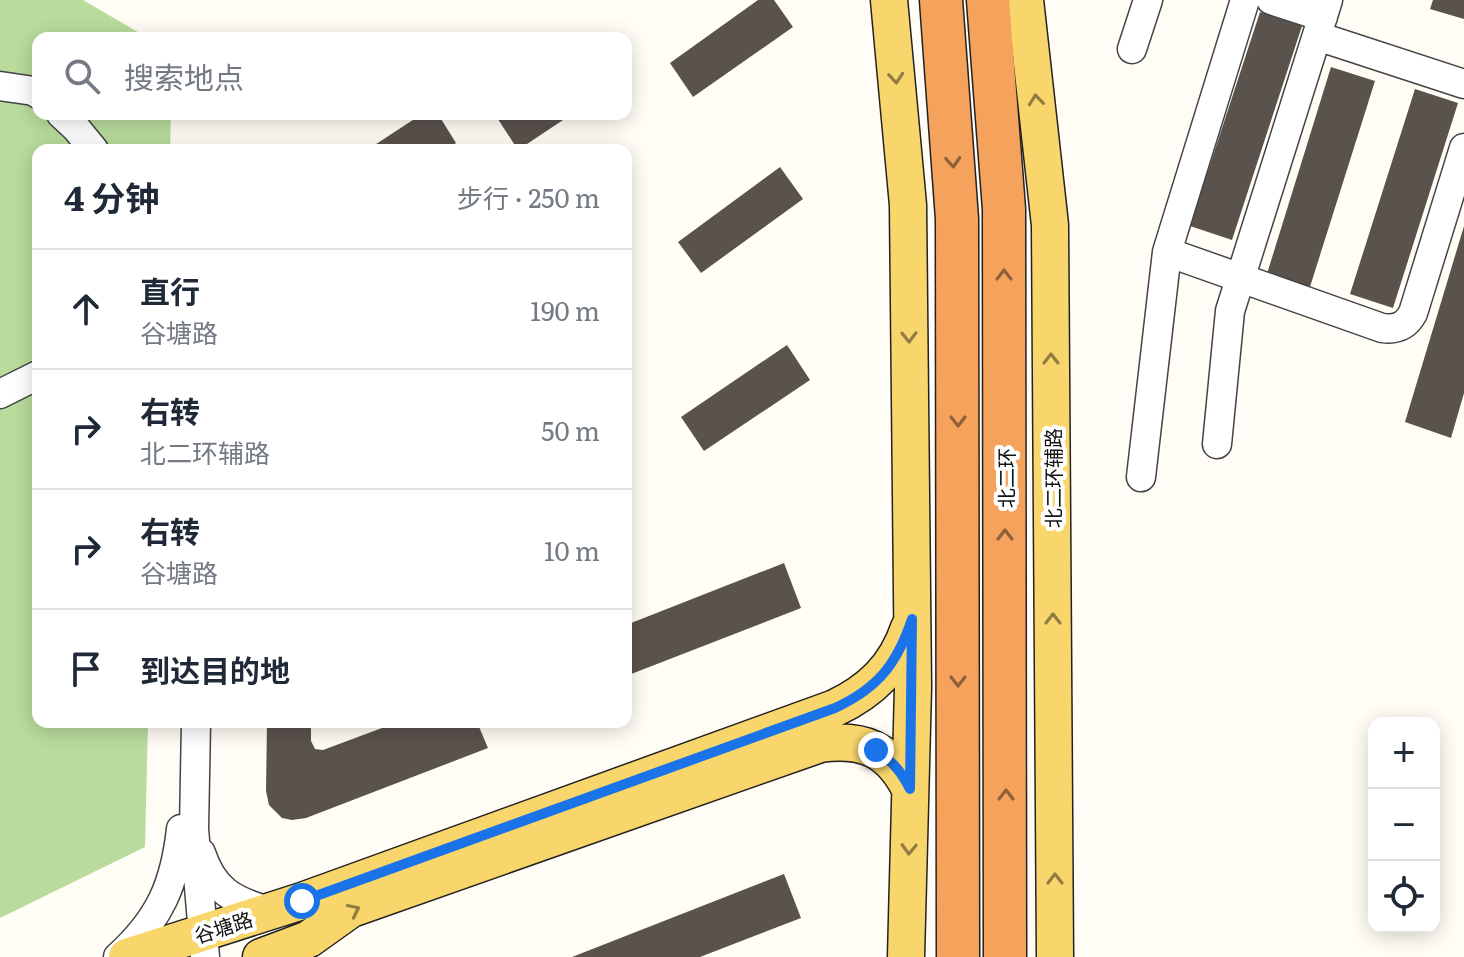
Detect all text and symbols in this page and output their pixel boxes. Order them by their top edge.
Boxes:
search box [32,32,632,120]
icon: search [60,54,104,98]
text: 搜索地点 [124,54,244,98]
one-way arrow [888,72,905,85]
one-way arrow [1028,93,1045,106]
one-way arrow [944,156,961,169]
text: 4 分钟 [64,171,159,221]
text: 步行 · 250 m [457,177,600,216]
text: 直行 [140,268,200,312]
one-way arrow [995,268,1013,281]
icon: ahead [64,287,108,331]
text: 190 m [530,290,600,329]
text: 谷塘路 [140,312,218,351]
one-way arrow [900,331,918,344]
one-way arrow [1042,352,1060,365]
text: 右转 [140,388,200,432]
icon: right [64,407,108,451]
text: 50 m [541,410,600,449]
one-way arrow [949,415,967,428]
street label: 北二环辅路 [1037,428,1067,528]
text: 北二环辅路 [140,432,270,471]
street label: 北二环 [990,448,1020,508]
text: 右转 [140,508,200,552]
icon: right [64,527,108,571]
one-way arrow [996,528,1014,541]
text: 10 m [544,530,600,569]
text: 谷塘路 [140,552,218,591]
one-way arrow [1044,612,1062,625]
icon: arrive [64,647,108,691]
text: 到达目的地 [140,647,290,691]
one-way arrow [949,675,967,688]
map controls [1368,717,1440,933]
button: + [1368,717,1440,789]
route end [858,732,894,768]
one-way arrow [997,788,1015,801]
button: − [1368,789,1440,861]
one-way arrow [900,843,917,856]
button: locate [1368,861,1440,933]
one-way arrow [1046,872,1064,885]
route start [284,883,320,919]
street label: 谷塘路 [190,902,256,950]
one-way arrow [346,904,361,920]

